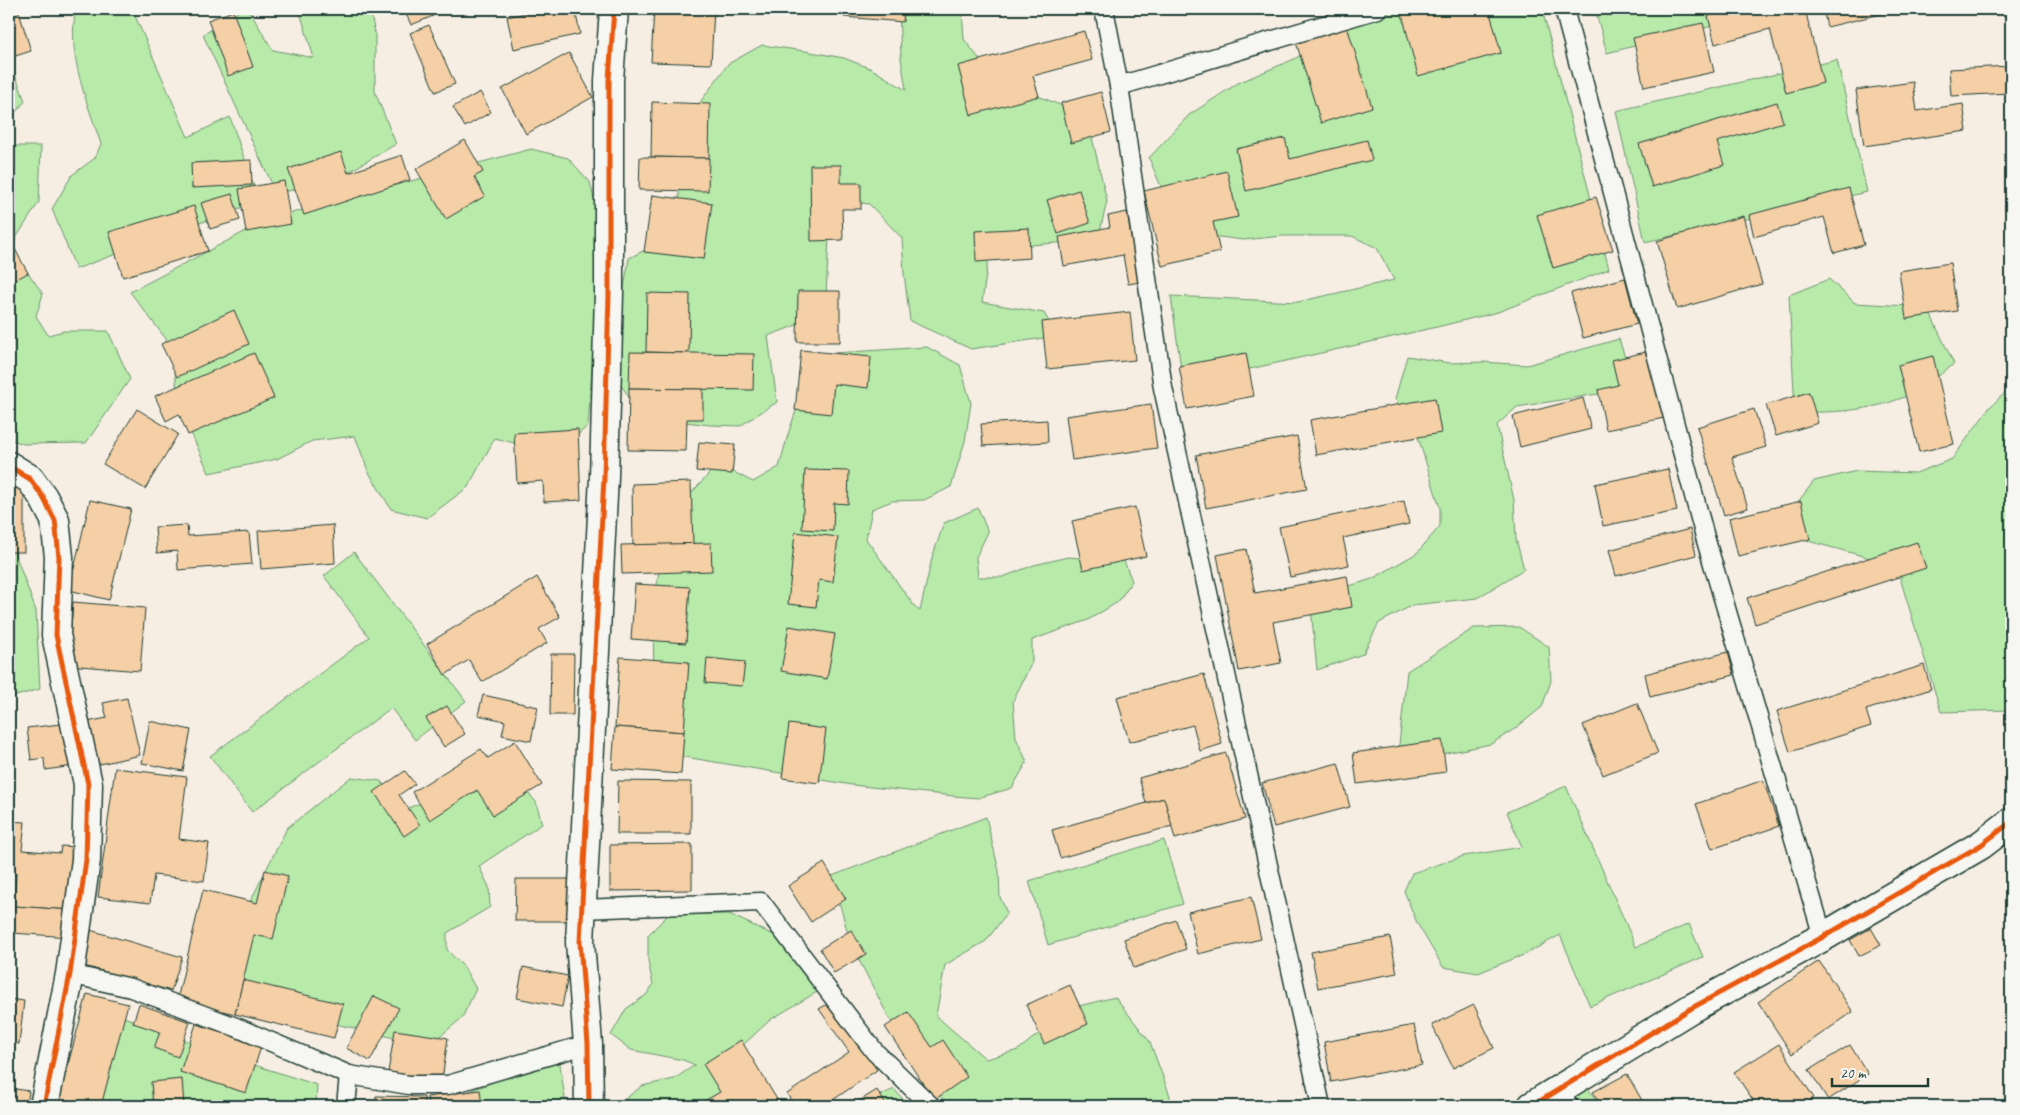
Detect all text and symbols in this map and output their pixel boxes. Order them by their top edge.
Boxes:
scale bar [1832,1055,1929,1087]
text: 20 m [1840,1064,1867,1083]

